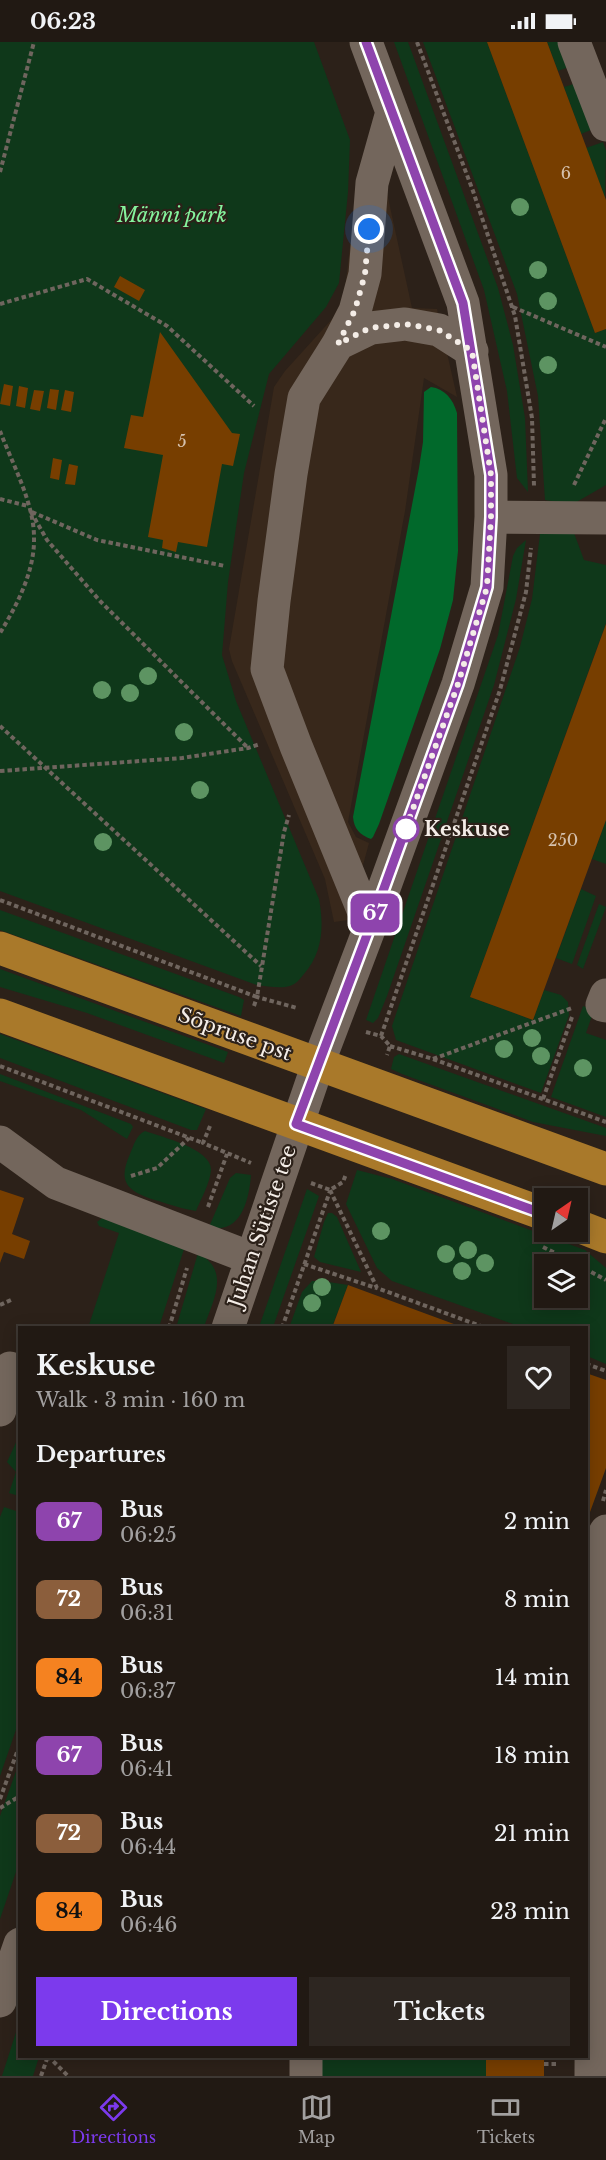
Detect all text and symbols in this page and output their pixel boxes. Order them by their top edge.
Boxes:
text: 06:23 [30,8,96,35]
house number: 6 [561,163,571,183]
park label: Männi park [116,203,227,227]
your location [354,214,384,244]
house number: 5 [177,431,187,451]
marker: Keskuse [393,816,419,842]
place label: Keskuse [424,817,510,841]
house number: 250 [548,830,578,850]
line badge: 67 [348,894,402,932]
text: 67 [363,900,388,926]
street label: Sõpruse pst [175,1002,295,1066]
street label: Juhan Sütiste tee [222,1142,301,1313]
north arrow [534,1188,588,1242]
map controls [534,1188,588,1308]
button: layers [534,1254,588,1308]
button: heart [507,1346,570,1409]
text: Keskuse [36,1348,156,1383]
text: Walk · 3 min · 160 m [36,1388,245,1412]
text: Departures [36,1441,166,1468]
text: Bus [120,1496,163,1523]
text: 67 [57,1508,82,1534]
text: 2 min [504,1508,570,1535]
text: 06:25 [120,1523,177,1547]
text: Bus [120,1574,163,1601]
text: 72 [57,1586,81,1612]
text: 8 min [504,1586,570,1613]
text: 06:31 [120,1601,174,1625]
text: Bus [120,1652,163,1679]
text: 84 [55,1664,83,1690]
text: 14 min [495,1664,570,1691]
text: 06:37 [120,1679,175,1703]
text: Bus [120,1730,163,1757]
text: 67 [57,1742,82,1768]
text: 18 min [494,1742,570,1769]
text: 06:41 [120,1757,173,1781]
text: Bus [120,1808,163,1835]
text: 72 [57,1820,81,1846]
text: 21 min [494,1820,570,1847]
text: 06:44 [120,1835,176,1859]
text: Bus [120,1886,163,1913]
text: 84 [55,1898,83,1924]
text: 23 min [490,1898,570,1925]
text: 06:46 [120,1913,177,1937]
button: Directions [36,1977,297,2046]
button: Tickets [309,1977,570,2046]
tab: Directions [71,2091,156,2147]
tab: Map [298,2091,335,2147]
tab: Tickets [477,2091,535,2147]

